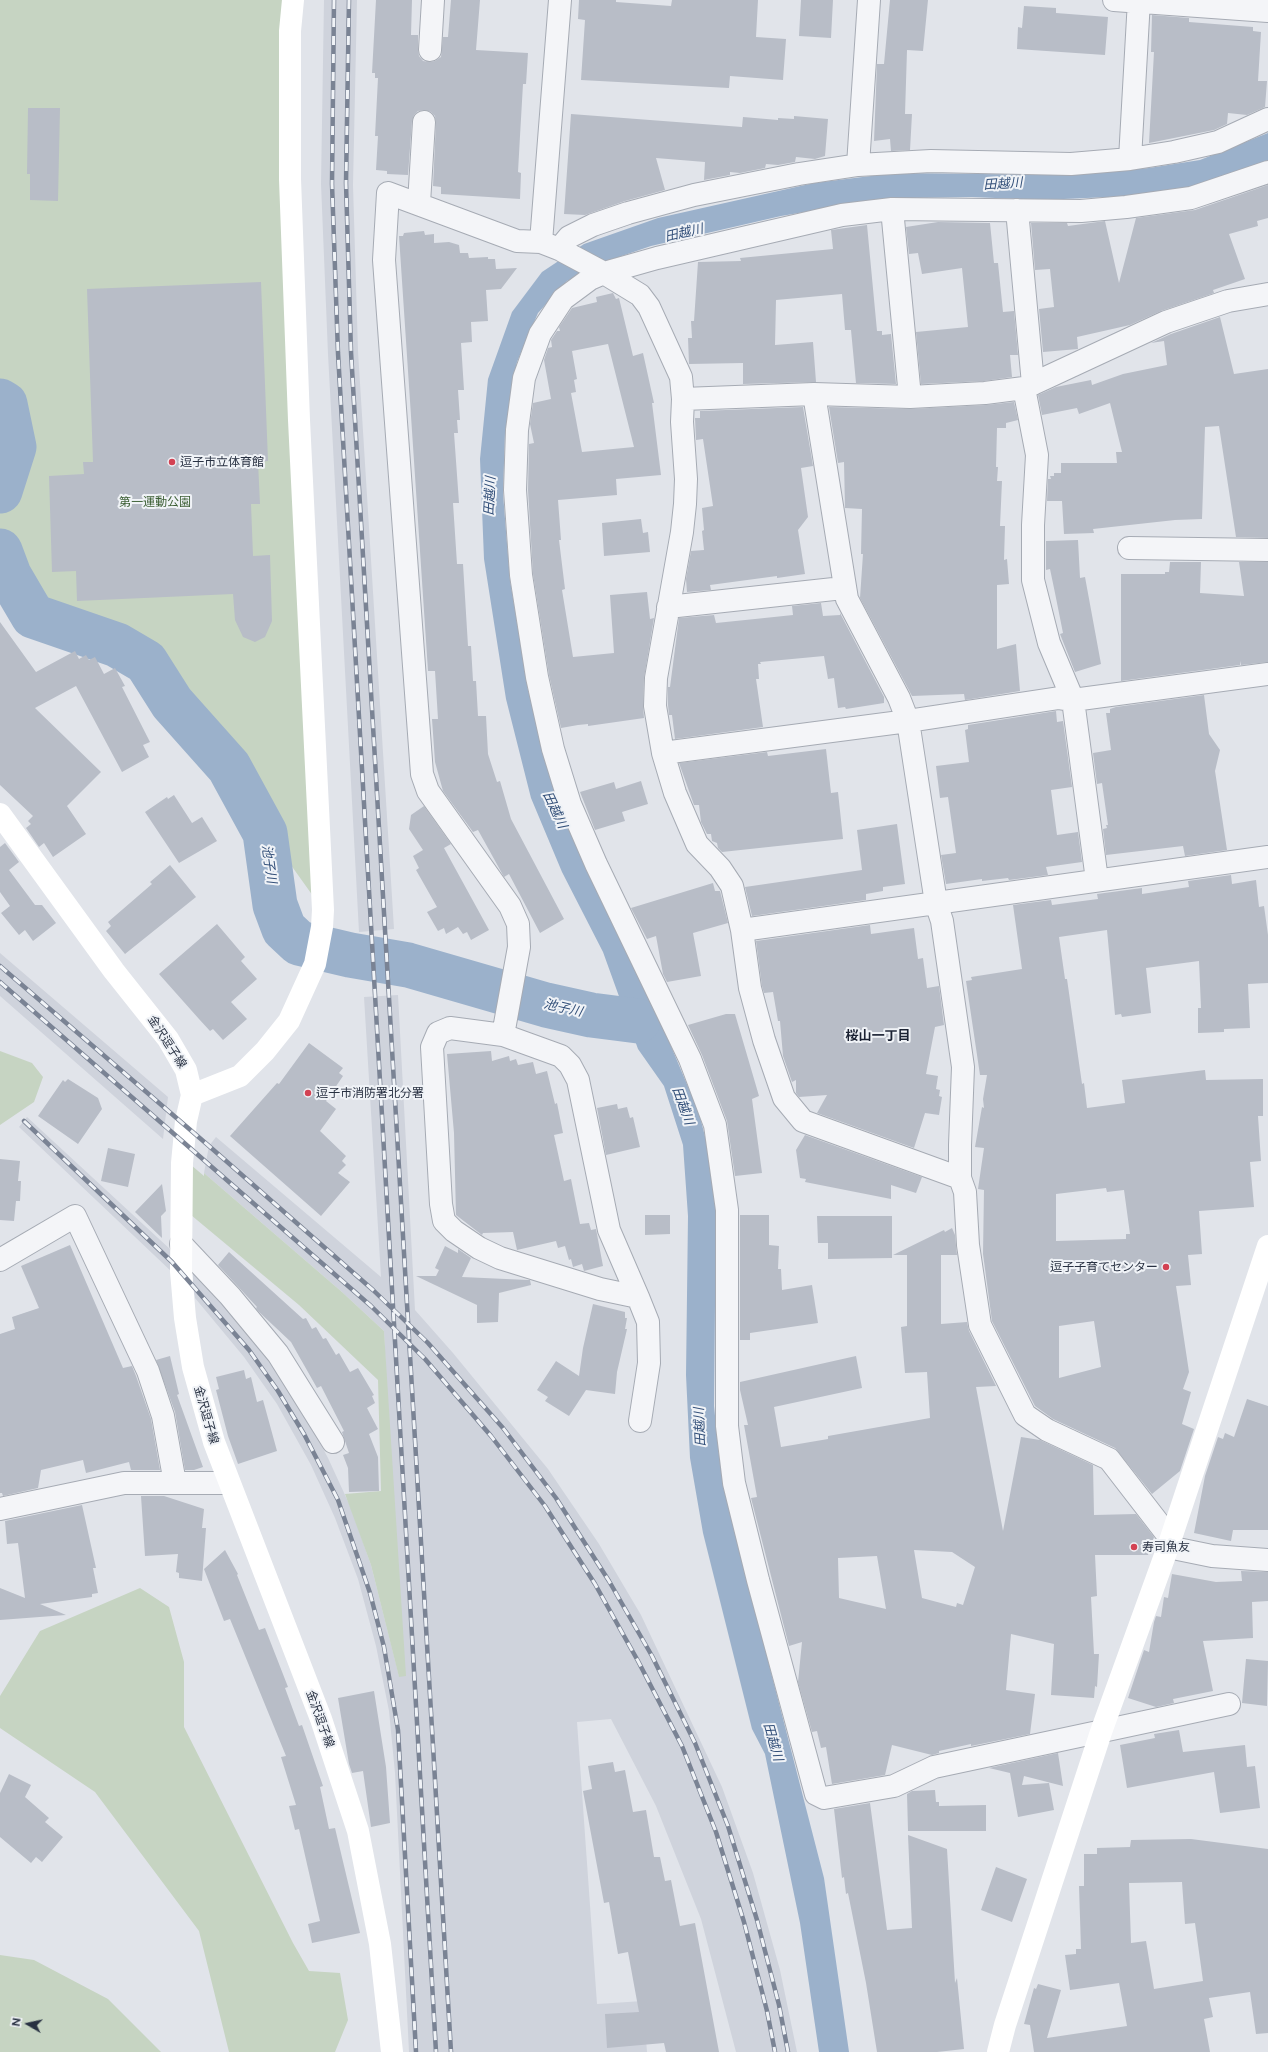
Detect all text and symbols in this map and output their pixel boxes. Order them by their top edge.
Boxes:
water label: 田越川 [983,175,1023,193]
water label: 田越川 [663,221,705,245]
place label: 逗子市立体育館 [180,455,264,469]
marker: 逗子市立体育館 [167,457,177,467]
water label: 田越川 [481,476,499,516]
park label: 第一運動公園 [119,495,191,509]
water label: 田越川 [540,789,570,831]
water label: 池子川 [259,844,279,884]
water label: 池子川 [542,996,584,1020]
street label: 金沢逗子線 [145,1013,189,1071]
district label: 桜山一丁目 [846,1028,910,1044]
water label: 田越川 [669,1085,697,1127]
place label: 逗子市消防署北分署 [316,1086,424,1100]
marker: 逗子市消防署北分署 [303,1088,313,1098]
place label: 逗子子育てセンター [1050,1260,1158,1274]
marker: 逗子子育てセンター [1161,1262,1171,1272]
street label: 金沢逗子線 [191,1384,221,1446]
water label: 田越川 [691,1407,709,1447]
place label: 寿司魚友 [1142,1540,1190,1554]
marker: 寿司魚友 [1129,1542,1139,1552]
street label: 金沢逗子線 [303,1688,337,1750]
water label: 田越川 [760,1721,786,1763]
north arrow [8,2004,48,2044]
text: N [10,2017,23,2027]

